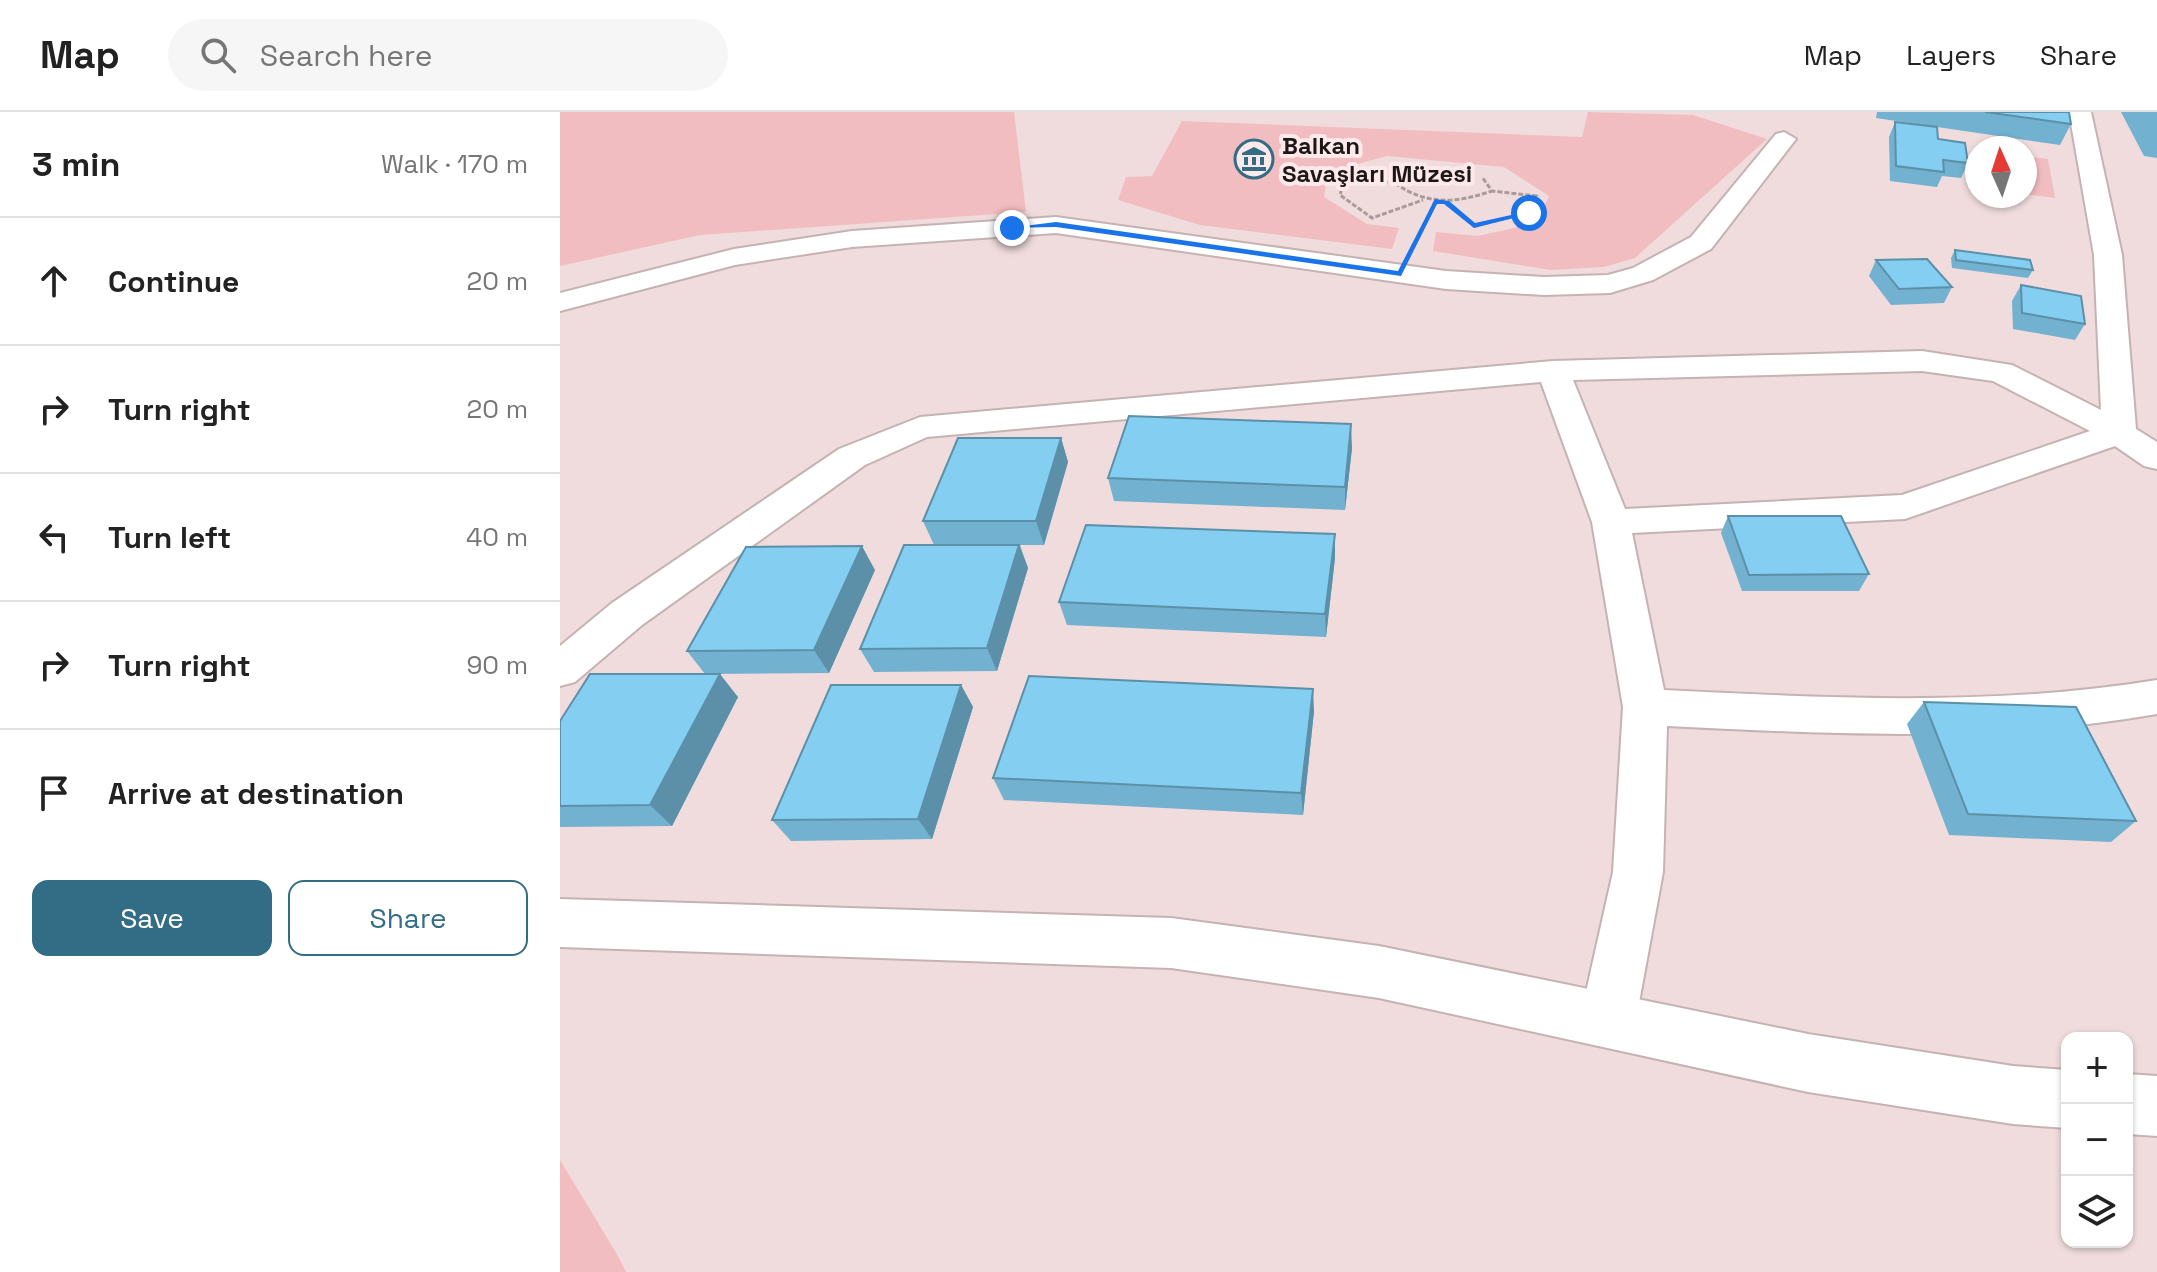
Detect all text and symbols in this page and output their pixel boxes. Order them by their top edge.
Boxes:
search box [168,19,728,91]
text: Map [40,31,120,79]
icon: search [196,33,240,77]
text: Search here [260,36,433,75]
text: Map [1804,37,1862,73]
text: Layers [1906,37,1996,73]
text: Share [2040,37,2117,73]
place label: Balkan Savaşları Müzesi [1282,130,1472,189]
north arrow [1965,136,2037,208]
museum icon: Balkan Savaşları Müzesi [1233,138,1275,180]
text: 3 min [32,143,120,186]
text: Walk · 170 m [381,147,528,181]
route start [1511,195,1547,231]
route end [994,210,1030,246]
icon: ahead [32,259,76,303]
text: Continue [108,262,239,301]
text: 20 m [467,264,528,298]
icon: right [32,387,76,431]
text: Turn right [108,390,251,429]
text: 20 m [467,392,528,426]
icon: left [32,515,76,559]
text: Turn left [108,518,231,557]
text: 40 m [466,520,528,554]
icon: right [32,643,76,687]
text: Turn right [108,646,251,685]
text: 90 m [466,648,528,682]
icon: arrive [32,771,76,815]
text: Arrive at destination [108,774,404,813]
button: Save [32,880,272,956]
button: Share [288,880,528,956]
map controls [2061,1032,2133,1248]
button: + [2061,1032,2133,1104]
button: − [2061,1104,2133,1176]
button: layers [2061,1176,2133,1248]

